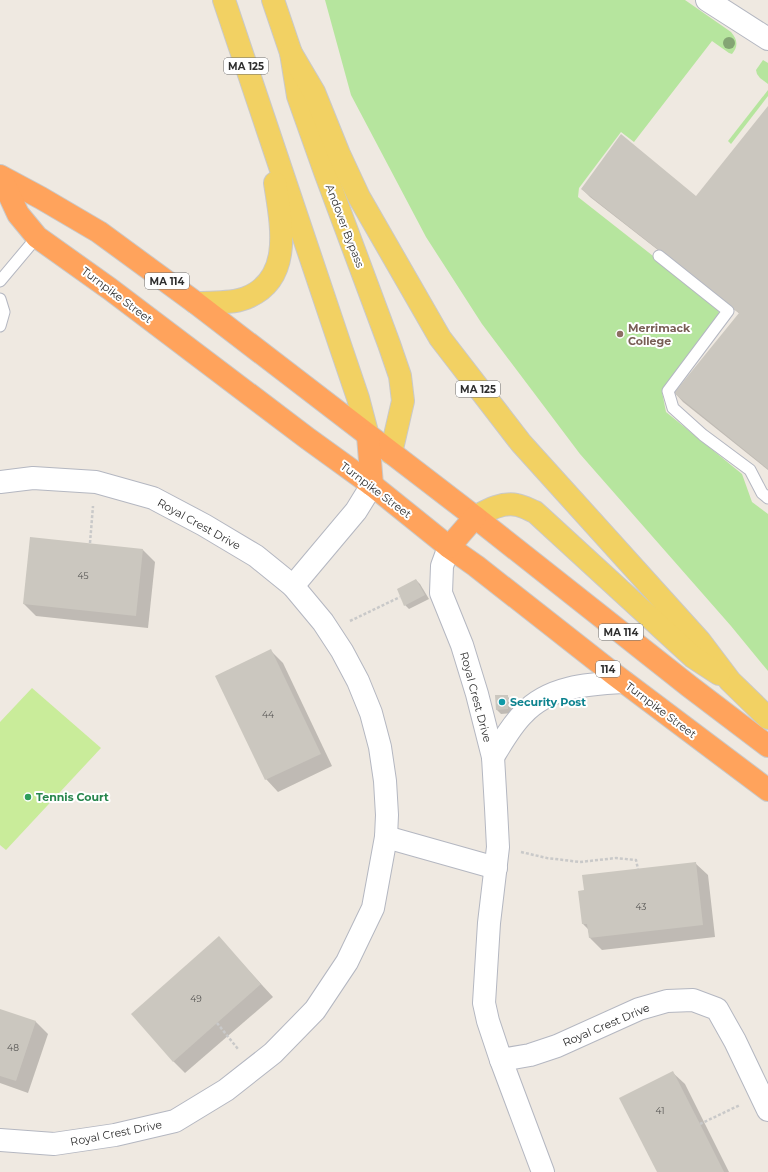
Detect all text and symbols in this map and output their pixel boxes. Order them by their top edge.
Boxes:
road number: MA 125 [224,58,268,74]
street label: Andover Bypass [323,182,368,270]
street label: Turnpike Street [79,264,156,326]
road number: MA 114 [145,273,189,289]
place label: Merrimack College [628,321,691,348]
marker: Merrimack College [615,329,625,339]
road number: MA 125 [456,381,500,397]
street label: Turnpike Street [338,459,415,521]
street label: Royal Crest Drive [155,495,243,553]
house number: 45 [77,570,89,581]
road number: MA 114 [599,624,643,640]
street label: Royal Crest Drive [457,650,495,744]
road number: 114 [596,661,620,677]
street label: Turnpike Street [623,679,700,741]
place label: Security Post [510,695,586,709]
marker: Security Post [497,697,507,707]
house number: 44 [262,709,274,720]
place label: Tennis Court [36,790,109,804]
marker: Tennis Court [23,792,33,802]
house number: 43 [636,901,646,912]
house number: 49 [190,993,202,1004]
street label: Royal Crest Drive [560,1000,652,1050]
house number: 48 [7,1042,19,1053]
house number: 41 [656,1105,664,1116]
street label: Royal Crest Drive [69,1117,163,1149]

